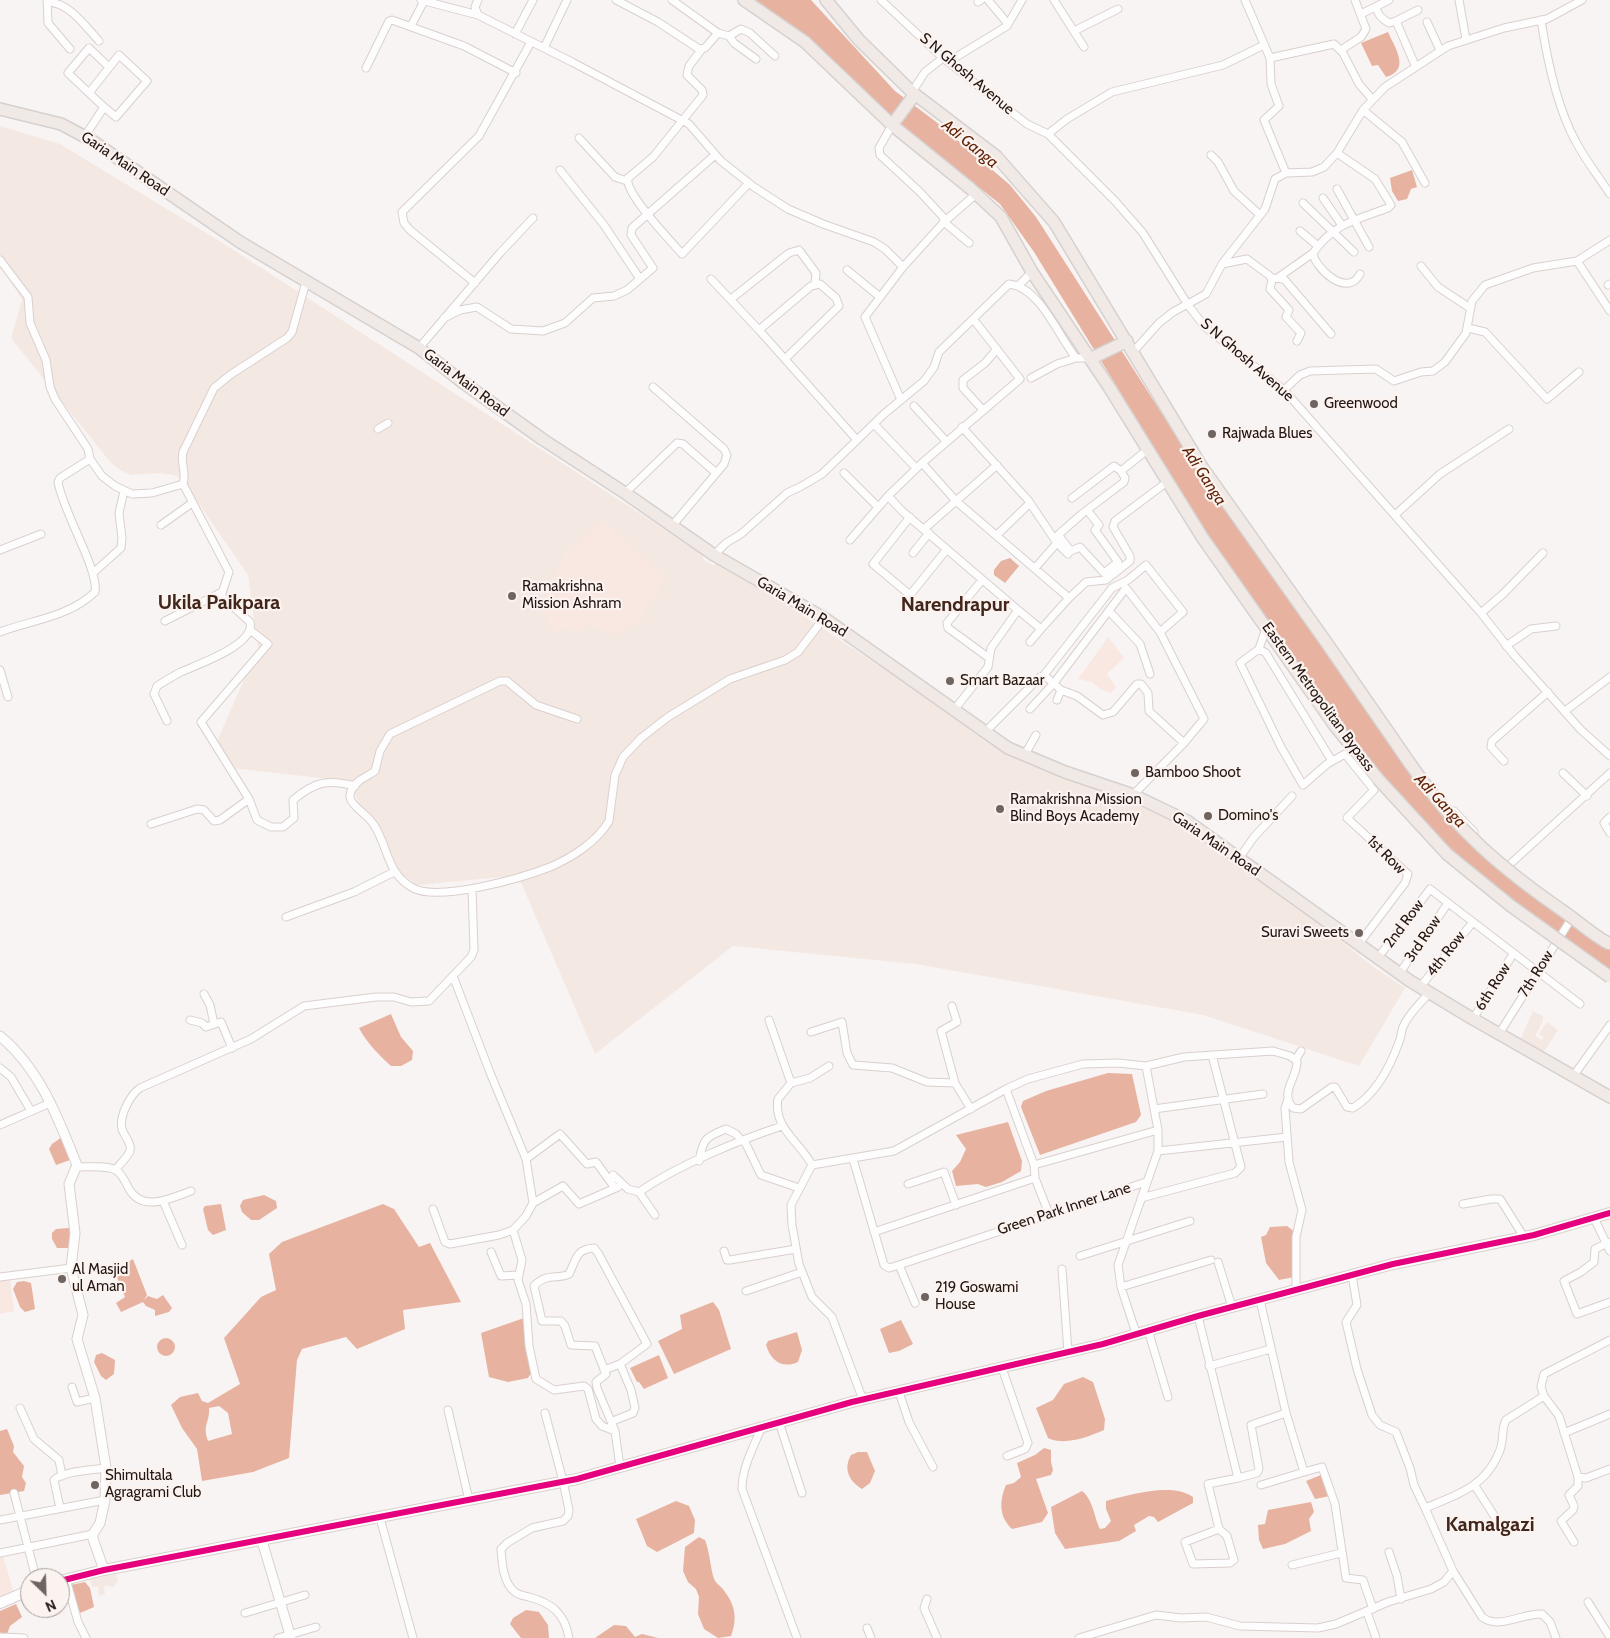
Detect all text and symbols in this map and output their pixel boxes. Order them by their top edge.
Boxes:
street label: S N Ghosh Avenue [916,29,1018,119]
water label: Adi Ganga [938,116,1002,172]
street label: Garia Main Road [77,128,173,200]
street label: S N Ghosh Avenue [1197,315,1297,405]
street label: Garia Main Road [420,345,512,421]
place label: Greenwood [1324,395,1398,413]
marker: Greenwood [1308,398,1320,410]
place label: Rajwada Blues [1222,425,1312,443]
marker: Rajwada Blues [1206,428,1218,440]
water label: Adi Ganga [1178,443,1230,509]
street label: Garia Main Road [753,573,851,641]
place label: Ramakrishna Mission Ashram [522,578,621,613]
marker: Ramakrishna Mission Ashram [506,590,518,602]
district label: Ukila Paikpara [158,591,280,615]
district label: Narendrapur [901,593,1009,617]
street label: Eastern Metropolitan Bypass [1258,619,1378,775]
place label: Smart Bazaar [960,672,1045,690]
marker: Smart Bazaar [944,675,956,687]
place label: Bamboo Shoot [1145,764,1241,782]
marker: Bamboo Shoot [1129,767,1141,779]
water label: Adi Ganga [1410,770,1470,832]
place label: Ramakrishna Mission Blind Boys Academy [1010,791,1142,826]
marker: Ramakrishna Mission Blind Boys Academy [994,803,1006,815]
place label: Domino's [1218,807,1278,825]
street label: Garia Main Road [1168,808,1264,880]
marker: Domino's [1202,810,1214,822]
street label: 1st Row [1363,832,1409,878]
street label: 2nd Row [1380,896,1428,952]
street label: 3rd Row [1401,912,1445,966]
place label: Suravi Sweets [1261,924,1349,942]
marker: Suravi Sweets [1353,927,1365,939]
street label: 4th Row [1423,928,1469,980]
street label: 7th Row [1515,947,1557,1001]
street label: 6th Row [1471,960,1515,1014]
street label: Green Park Inner Lane [995,1179,1133,1239]
place label: Al Masjid ul Aman [72,1261,128,1296]
marker: Al Masjid ul Aman [56,1273,68,1285]
place label: 219 Goswami House [935,1279,1018,1314]
marker: 219 Goswami House [919,1291,931,1303]
place label: Shimultala Agragrami Club [105,1467,201,1502]
marker: Shimultala Agragrami Club [89,1479,101,1491]
district label: Kamalgazi [1445,1513,1535,1537]
north arrow [20,1568,70,1618]
text: N [43,1596,59,1616]

